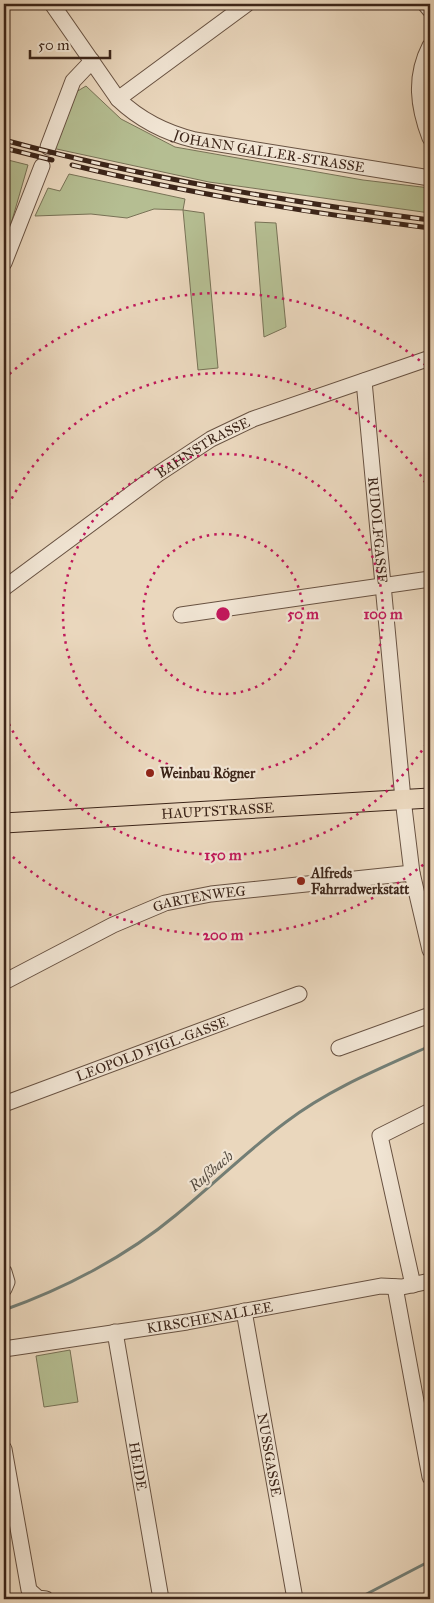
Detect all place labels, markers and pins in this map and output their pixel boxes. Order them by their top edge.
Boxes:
centre of rings [214,605,232,623]
place label: Weinbau Rögner [160,765,256,783]
marker: Weinbau Rögner [144,767,156,779]
place label: Alfreds Fahrradwerkstatt [310,865,409,898]
marker: Alfreds Fahrradwerkstatt [295,875,307,887]

